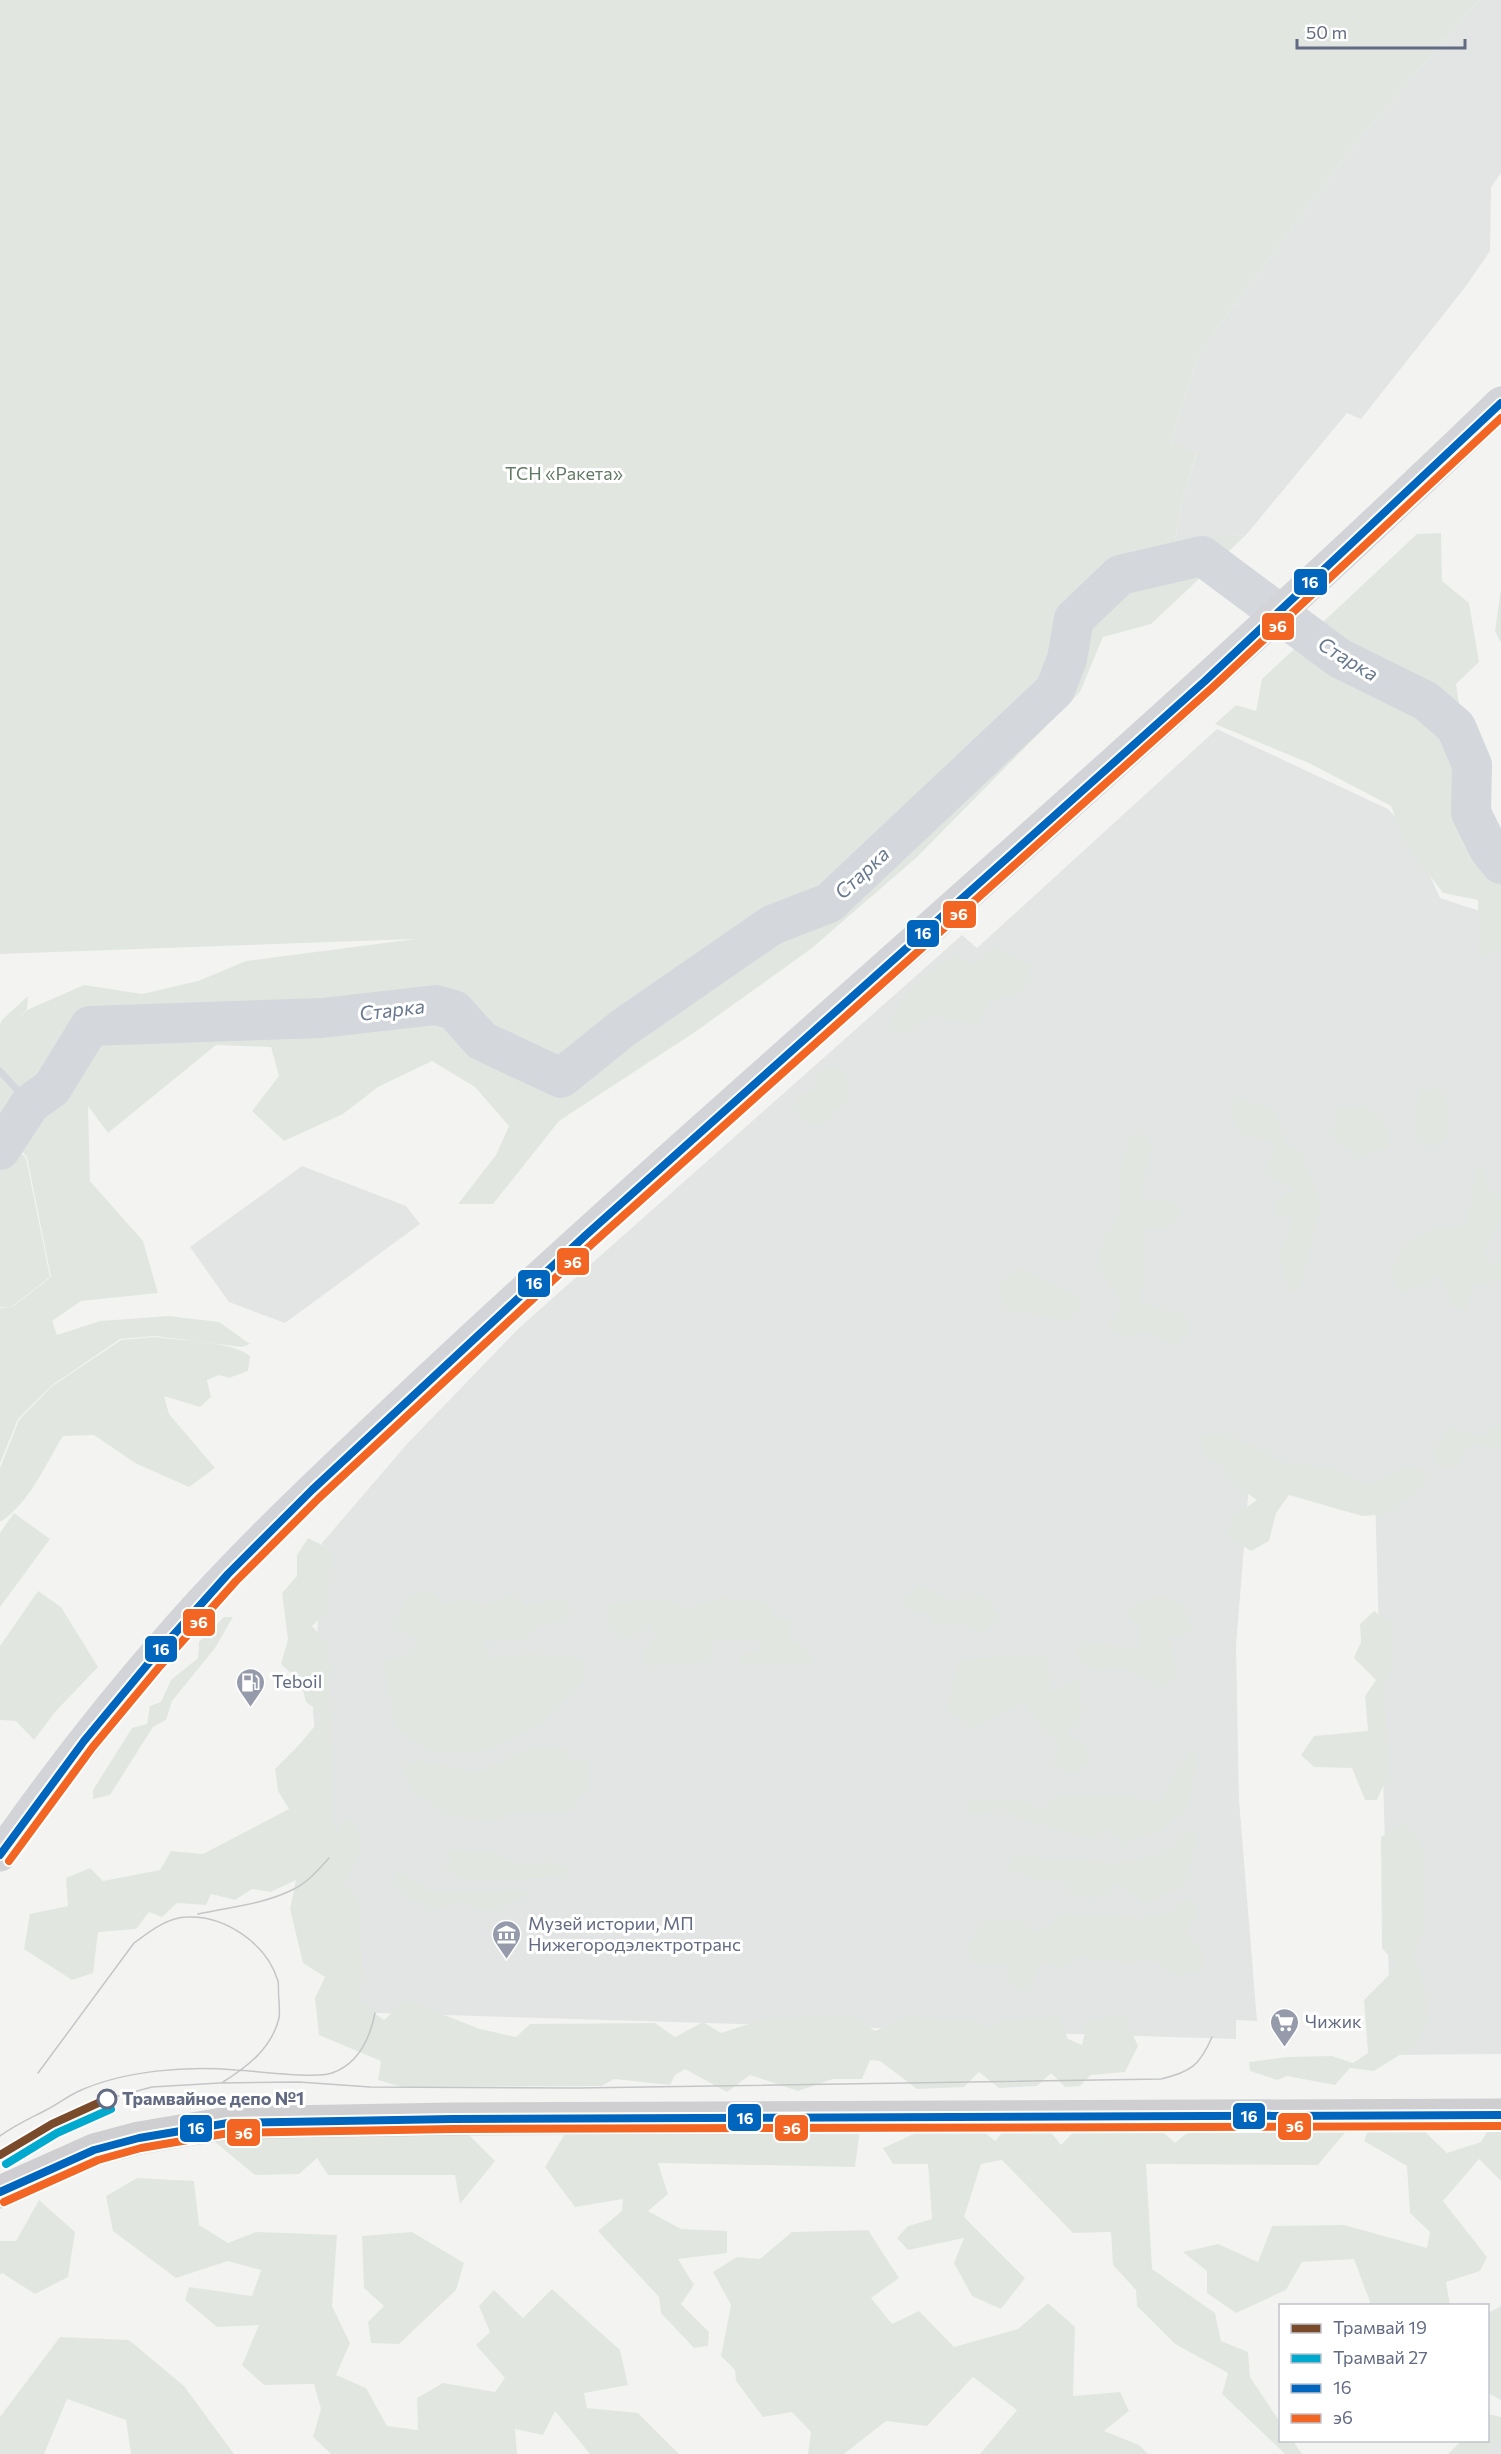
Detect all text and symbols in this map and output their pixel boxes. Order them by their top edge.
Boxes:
scale bar [1297,12,1465,50]
text: 50 m [1306,21,1347,43]
park label: ТСН «Ракета» [505,462,623,484]
line badge: 16 [1293,568,1328,596]
text: 16 [1301,572,1319,591]
line badge: э6 [1261,612,1295,641]
text: э6 [1269,616,1287,635]
water label: Старка [1314,631,1383,685]
water label: Старка [829,841,894,904]
line badge: э6 [942,900,977,929]
text: э6 [950,904,968,923]
line badge: 16 [906,919,940,948]
text: 16 [914,923,932,942]
water label: Старка [358,993,426,1025]
line badge: э6 [556,1247,590,1276]
text: э6 [564,1252,582,1271]
line badge: 16 [517,1269,551,1298]
text: 16 [525,1273,543,1292]
line badge: э6 [182,1608,216,1637]
text: э6 [190,1612,208,1631]
line badge: 16 [144,1635,178,1663]
text: 16 [152,1639,170,1658]
fuel station icon: Teboil [235,1666,267,1708]
place label: Teboil [272,1670,322,1692]
place label: Музей истории, МП Нижегородэлектротранс [528,1912,741,1955]
museum icon: Музей истории, МП Нижегородэлектротранс [491,1918,523,1960]
supermarket icon: Чижик [1268,2006,1300,2048]
place label: Чижик [1305,2010,1362,2032]
place label: Трамвайное депо №1 [122,2087,304,2109]
marker: Трамвайное депо №1 [97,2089,117,2109]
line badge: 16 [1232,2102,1266,2130]
line badge: 16 [727,2103,762,2132]
text: 16 [1240,2106,1258,2125]
text: 16 [736,2108,754,2127]
line badge: э6 [1277,2112,1312,2141]
line badge: 16 [179,2114,213,2143]
line badge: э6 [774,2114,809,2142]
text: э6 [1286,2116,1304,2135]
text: 16 [187,2118,205,2137]
line badge: э6 [226,2118,261,2147]
text: э6 [783,2118,801,2137]
text: э6 [235,2123,253,2142]
legend [1279,2304,1489,2442]
text: Трамвай 19 [1333,2316,1427,2338]
text: Трамвай 27 [1333,2346,1428,2368]
text: 16 [1333,2376,1352,2398]
text: э6 [1333,2406,1353,2428]

